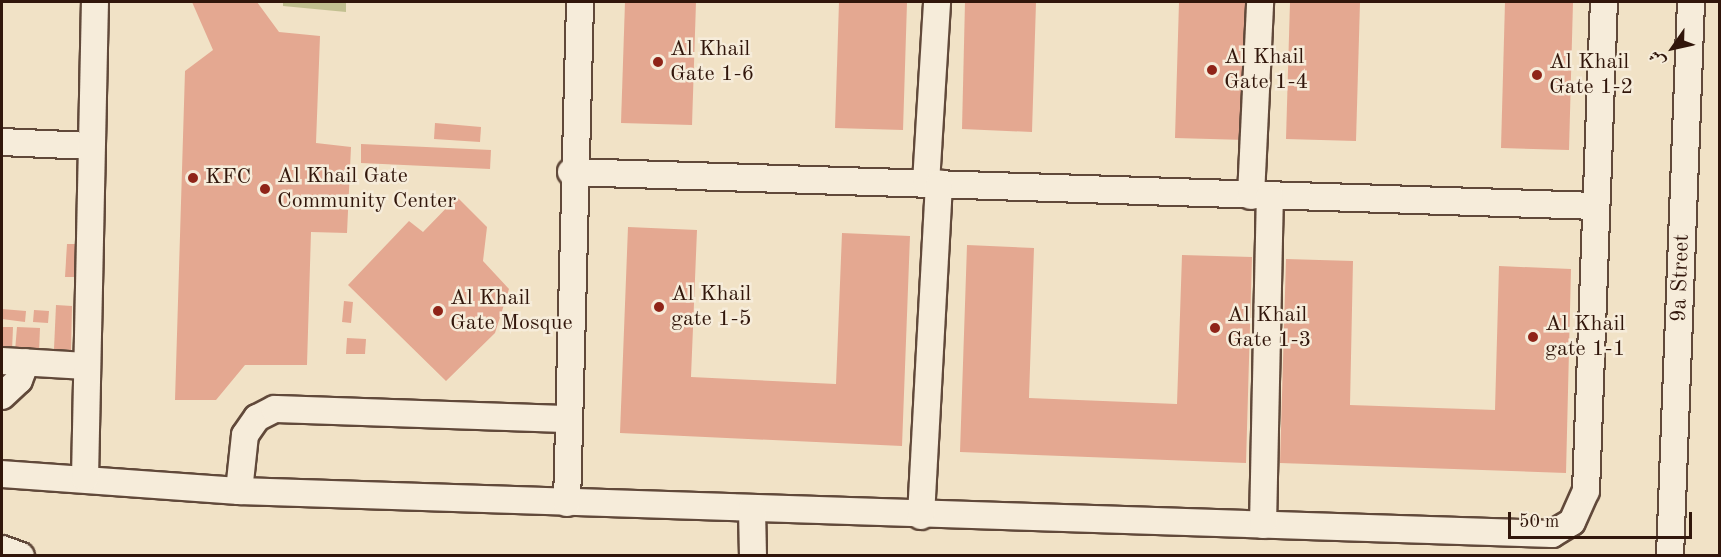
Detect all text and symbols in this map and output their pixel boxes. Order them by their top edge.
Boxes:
north arrow [1643,18,1703,78]
place label: Al Khail Gate 1-6 [670,36,754,88]
place label: Al Khail Gate 1-4 [1224,44,1308,96]
text: ش [1647,47,1669,69]
place label: Al Khail Gate 1-2 [1549,49,1633,100]
marker: Al Khail Gate 1-6 [651,55,665,69]
marker: Al Khail Gate 1-4 [1205,63,1219,77]
marker: Al Khail Gate 1-2 [1530,68,1544,82]
place label: Al Khail Gate Community Center [277,163,456,214]
place label: KFC [205,165,251,191]
marker: KFC [186,171,200,185]
marker: Al Khail Gate Community Center [258,182,272,196]
street label: 9a Street [1666,234,1696,322]
place label: Al Khail gate 1-5 [671,281,751,332]
place label: Al Khail Gate Mosque [450,285,572,336]
marker: Al Khail gate 1-5 [652,300,666,314]
place label: Al Khail Gate 1-3 [1227,302,1311,354]
marker: Al Khail Gate Mosque [431,304,445,318]
place label: Al Khail gate 1-1 [1545,311,1625,362]
marker: Al Khail Gate 1-3 [1208,321,1222,335]
marker: Al Khail gate 1-1 [1526,330,1540,344]
scale bar [1511,500,1696,538]
text: 50 m [1519,513,1559,531]

